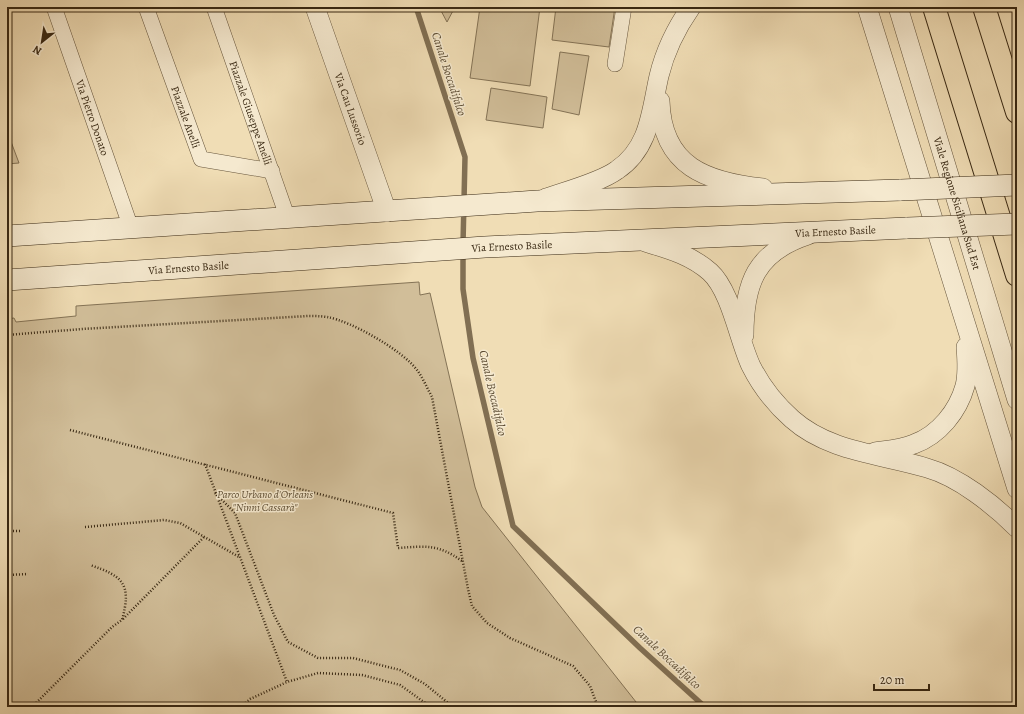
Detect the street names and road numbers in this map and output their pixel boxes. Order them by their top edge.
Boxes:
street label: Piazzale Giuseppe Anelli [225,59,276,167]
street label: Via Cau Lussorio [330,70,370,148]
street label: Via Pietro Donato [72,77,112,158]
street label: Piazzale Anelli [167,84,203,150]
street label: Viale Regione Siciliana Sud Est [929,134,984,272]
street label: Via Ernesto Basile [794,222,876,241]
street label: Via Ernesto Basile [470,237,553,256]
street label: Via Ernesto Basile [147,258,229,278]

